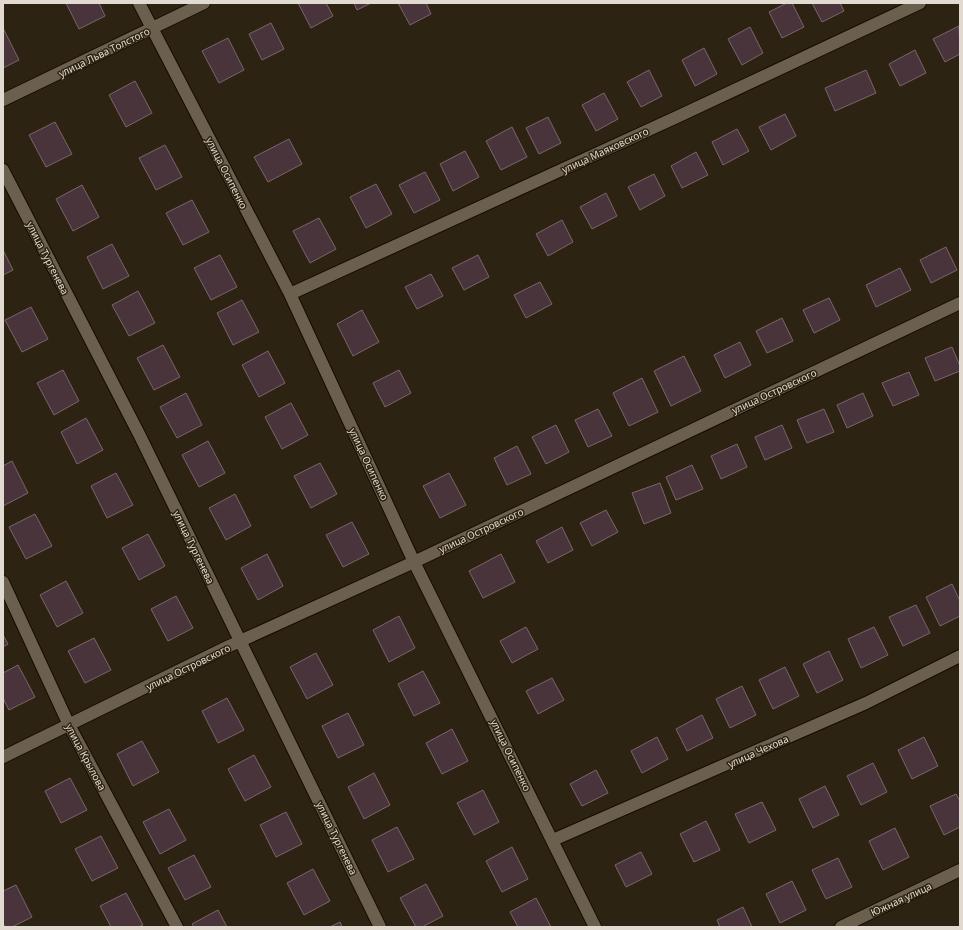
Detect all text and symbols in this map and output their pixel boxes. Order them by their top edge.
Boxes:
street label: улица Льва Толстого [56,24,152,80]
street label: улица Маяковского [559,124,651,176]
street label: улица Осипенко [203,135,251,211]
street label: улица Тургенева [24,219,72,297]
street label: улица Островского [729,365,819,417]
street label: улица Осипенко [346,425,392,503]
street label: улица Островского [436,504,526,556]
street label: улица Тургенева [170,508,218,586]
street label: улица Островского [144,641,232,693]
street label: улица Осипенко [488,717,535,793]
street label: улица Крылова [62,721,110,793]
street label: улица Чехова [725,731,791,771]
street label: улица Тургенева [313,799,361,877]
street label: Южная улица [868,879,934,919]

